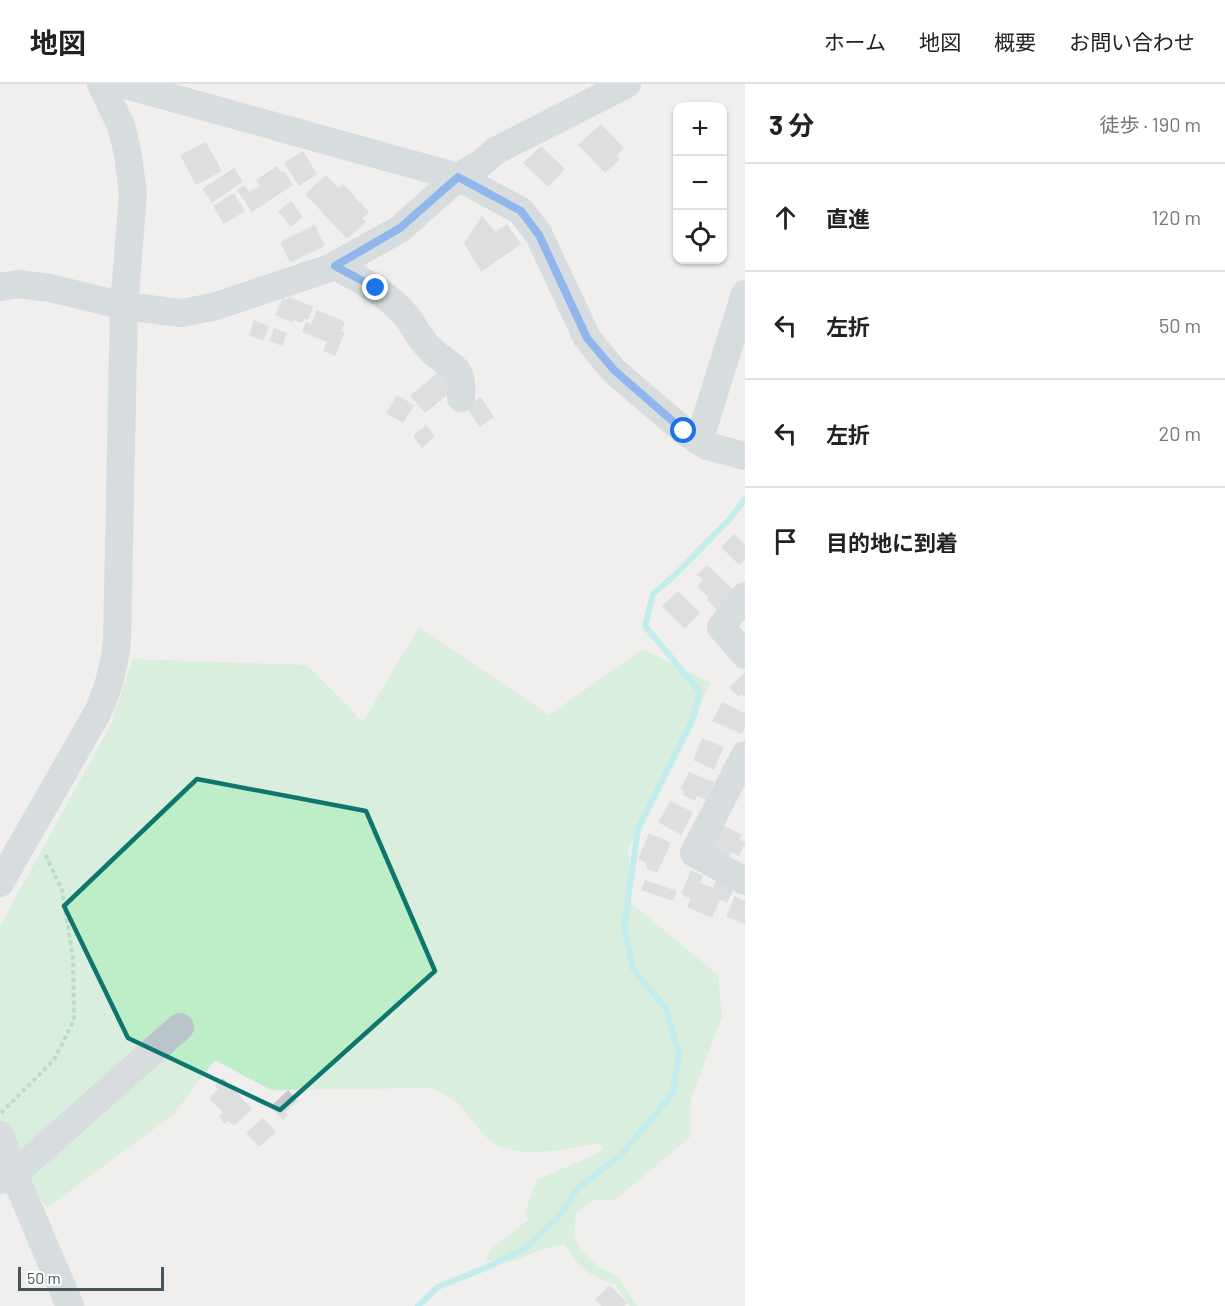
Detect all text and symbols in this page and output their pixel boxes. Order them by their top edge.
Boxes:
text: 地図 [30,25,86,59]
text: ホーム [824,29,886,54]
text: 地図 [919,29,961,54]
text: 概要 [994,29,1036,54]
text: お問い合わせ [1069,29,1195,54]
map controls [673,102,727,264]
button: + [673,102,727,156]
text: 3 分 [769,109,814,140]
text: 徒歩 · 190 m [1100,112,1201,136]
button: − [673,156,727,210]
icon: ahead [769,201,802,234]
text: 直進 [826,205,870,231]
text: 120 m [1151,205,1201,229]
button: locate [673,210,727,264]
route end [362,274,388,300]
icon: left [769,309,802,342]
text: 左折 [826,313,870,339]
text: 50 m [1159,313,1201,337]
route start [670,417,696,443]
icon: left [769,417,802,450]
text: 左折 [826,421,870,447]
text: 20 m [1158,421,1201,445]
icon: arrive [769,525,802,558]
text: 目的地に到着 [826,529,958,555]
scale bar [18,1264,164,1292]
text: 50 m [27,1268,61,1287]

